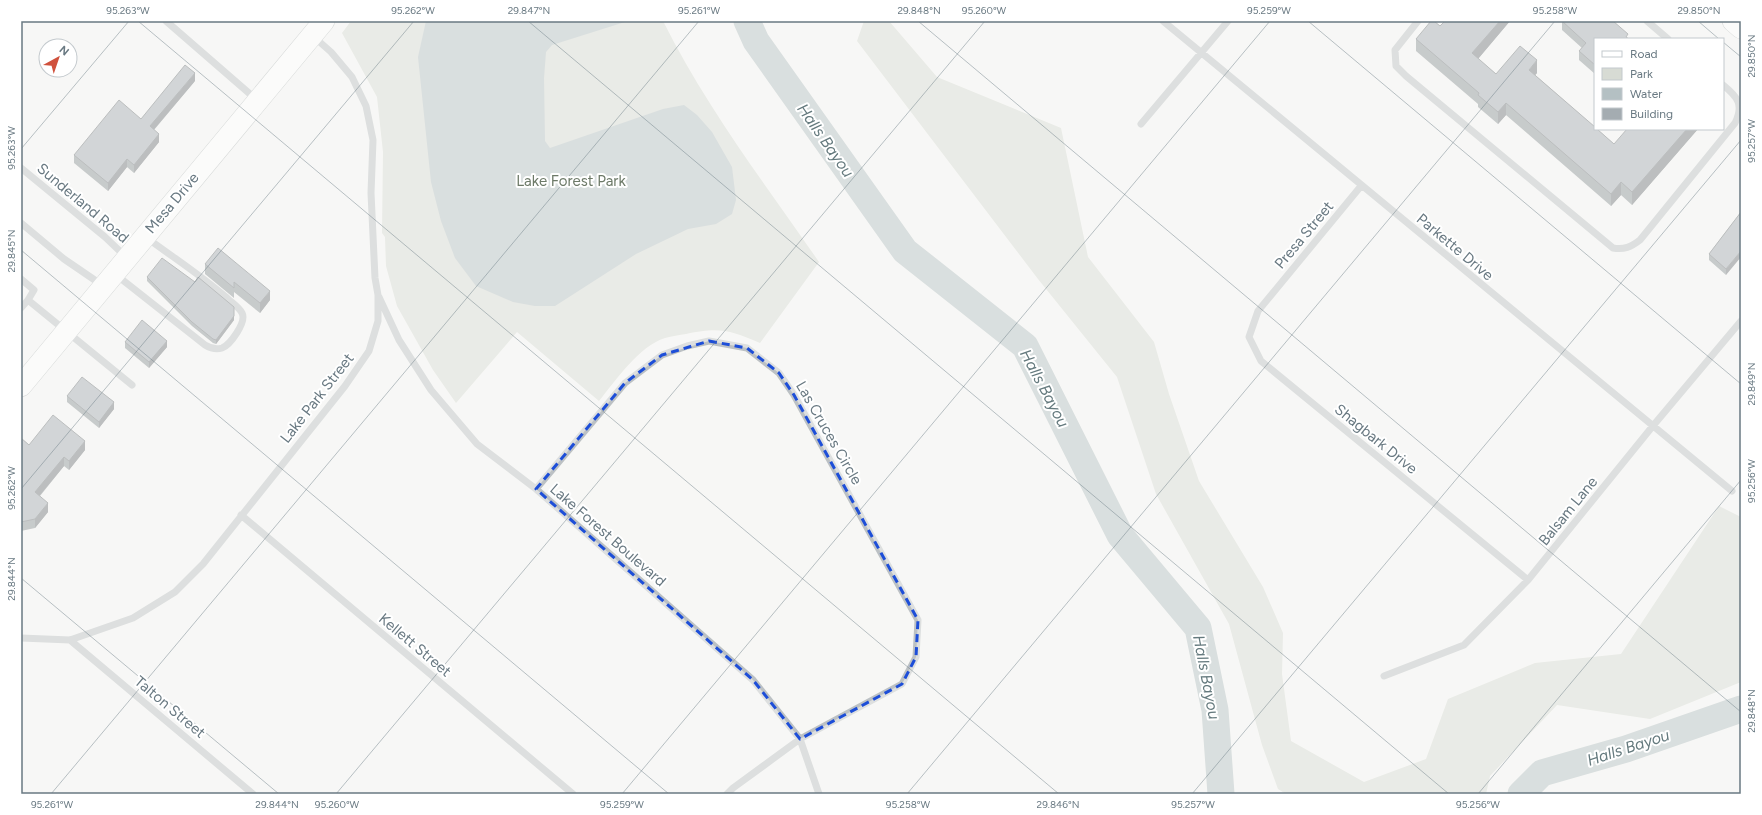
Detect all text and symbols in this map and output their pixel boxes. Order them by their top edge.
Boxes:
text: 95.263°W [106,4,150,17]
text: 95.262°W [391,4,435,17]
text: 29.847°N [508,4,550,17]
text: 95.261°W [678,4,720,17]
text: 29.848°N [897,4,941,17]
text: 95.260°W [962,4,1007,17]
text: 95.259°W [1247,4,1291,17]
text: 95.258°W [1533,4,1578,17]
text: 29.850°N [1677,4,1721,17]
text: 29.850°N [1745,34,1758,78]
north arrow [38,38,78,78]
legend [1594,38,1724,130]
text: N [57,43,72,58]
text: Road [1630,47,1658,61]
text: Park [1630,67,1653,81]
text: Water [1630,87,1662,101]
water label: Halls Bayou [793,100,858,181]
text: Building [1630,107,1673,121]
text: 95.257°W [1745,119,1758,163]
text: 95.263°W [5,126,18,170]
street label: Sunderland Road [33,159,133,247]
street label: Mesa Drive [141,169,203,237]
park label: Lake Forest Park [516,172,626,190]
street label: Presa Street [1271,197,1338,272]
street label: Parkette Drive [1413,210,1497,284]
text: 29.845°N [5,230,18,272]
water label: Halls Bayou [1016,346,1073,431]
street label: Lake Park Street [276,349,358,446]
text: 29.849°N [1745,363,1758,405]
street label: Las Cruces Circle [792,378,866,488]
street label: Shagbark Drive [1331,400,1421,478]
text: 95.256°W [1745,459,1758,503]
text: 95.262°W [5,466,18,510]
street label: Balsam Lane [1535,473,1601,549]
street label: Lake Forest Boulevard [546,480,670,590]
text: 29.844°N [5,557,18,601]
street label: Kellett Street [375,609,455,681]
water label: Halls Bayou [1189,633,1224,721]
street label: Talton Street [131,672,209,742]
text: 29.848°N [1745,689,1758,733]
water label: Halls Bayou [1585,725,1672,770]
text: 95.261°W [31,798,73,811]
text: 29.844°N [255,798,299,811]
text: 95.260°W [315,798,360,811]
text: 95.259°W [600,798,644,811]
text: 95.258°W [886,798,931,811]
text: 29.846°N [1037,798,1079,811]
text: 95.257°W [1171,798,1215,811]
text: 95.256°W [1456,798,1500,811]

